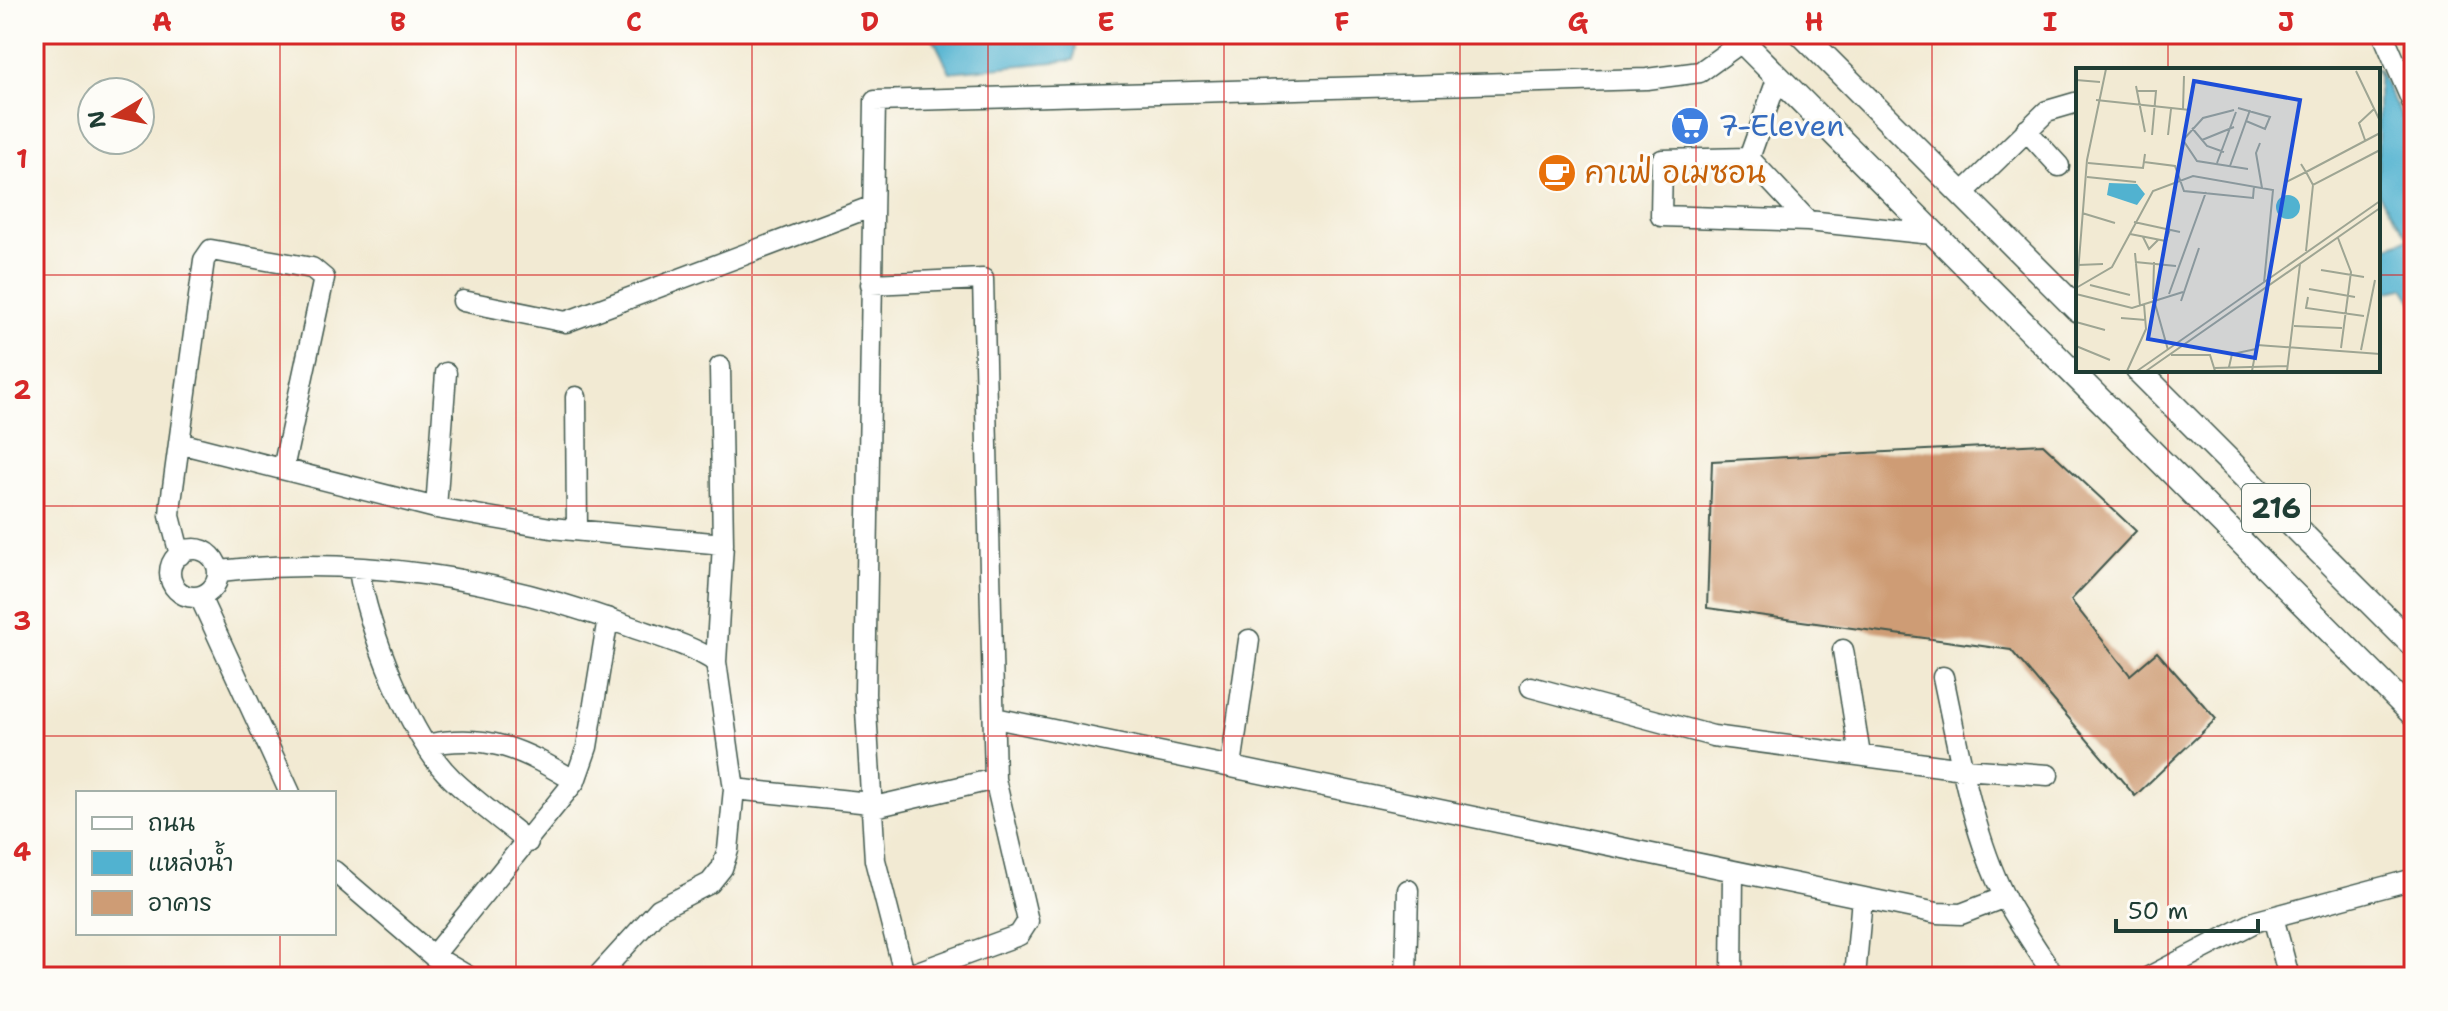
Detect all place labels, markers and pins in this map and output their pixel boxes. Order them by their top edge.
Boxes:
supermarket icon: 7-Eleven [1669,105,1711,147]
place label: 7-Eleven [1718,105,1845,146]
cafe icon: คาเฟ่ อเมซอน [1536,152,1578,194]
place label: คาเฟ่ อเมซอน [1585,152,1766,193]

